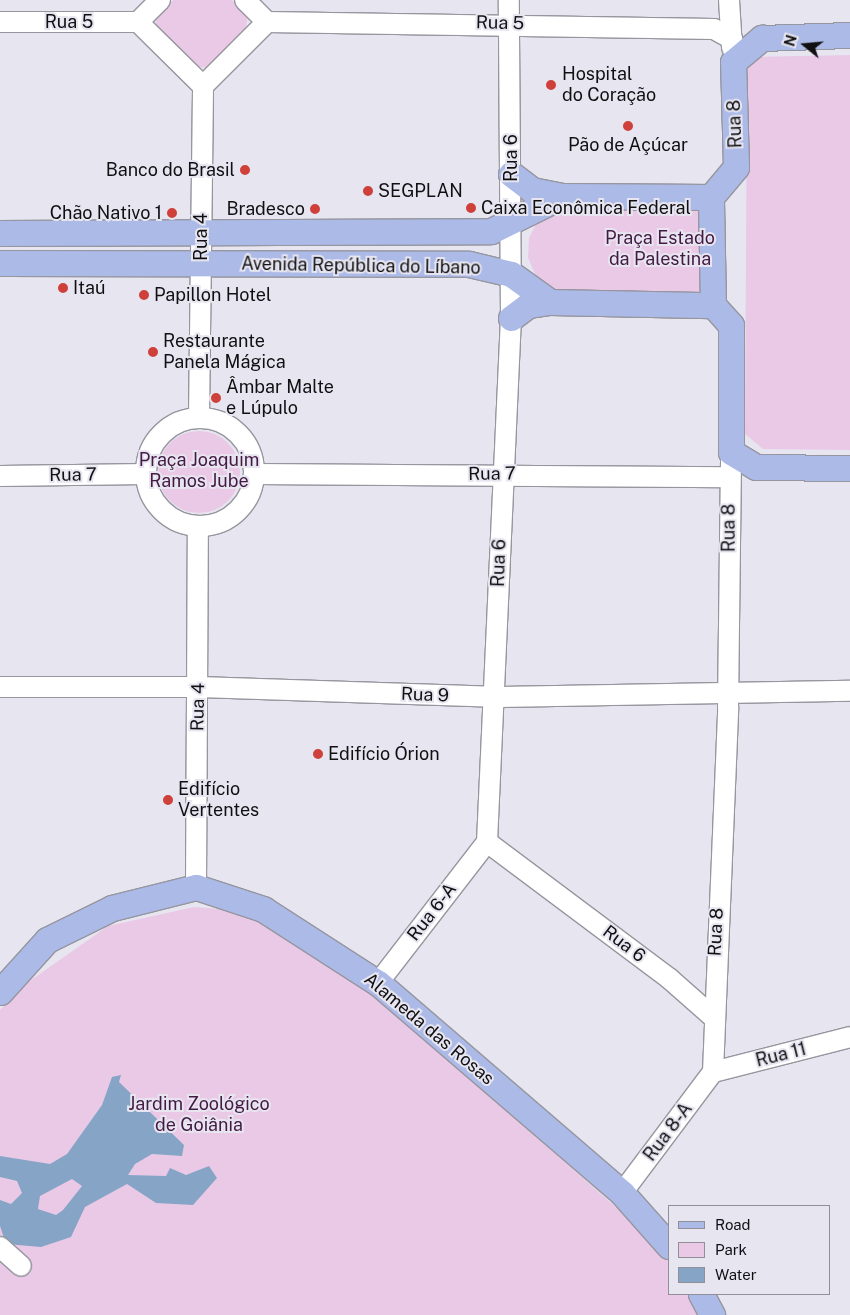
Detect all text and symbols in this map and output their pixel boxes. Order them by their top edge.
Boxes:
street label: Rua 5 [45,11,93,33]
street label: Rua 5 [476,12,524,34]
north arrow [780,20,830,70]
text: N [781,33,800,48]
place label: Hospital do Coração [562,64,656,106]
marker: Hospital do Coração [544,78,558,92]
street label: Rua 8 [723,99,747,149]
marker: Pão de Açúcar [622,120,634,132]
street label: Rua 6 [500,134,522,182]
place label: Pão de Açúcar [568,134,688,156]
place label: Banco do Brasil [105,159,235,181]
marker: Banco do Brasil [239,164,251,176]
place label: SEGPLAN [378,180,463,202]
marker: SEGPLAN [362,185,374,197]
place label: Caixa Econômica Federal [481,197,691,219]
place label: Bradesco [226,198,305,220]
place label: Chão Nativo 1 [49,202,162,224]
marker: Caixa Econômica Federal [465,202,477,214]
marker: Bradesco [309,203,321,215]
marker: Chão Nativo 1 [166,207,178,219]
street label: Rua 4 [190,213,212,261]
park label: Praça Estado da Palestina [605,228,715,270]
street label: Avenida República do Líbano [241,253,481,279]
place label: Itaú [73,277,105,299]
marker: Itaú [57,282,69,294]
place label: Papillon Hotel [154,284,271,306]
marker: Papillon Hotel [138,289,150,301]
place label: Restaurante Panela Mágica [163,331,286,374]
marker: Restaurante Panela Mágica [147,346,159,358]
place label: Âmbar Malte e Lúpulo [226,377,334,419]
marker: Âmbar Malte e Lúpulo [210,392,222,404]
park label: Praça Joaquim Ramos Jube [139,450,259,492]
street label: Rua 7 [468,463,516,485]
street label: Rua 7 [49,464,97,486]
street label: Rua 8 [718,504,740,552]
street label: Rua 6 [487,539,511,587]
street label: Rua 4 [187,683,209,731]
street label: Rua 9 [401,683,449,707]
place label: Edifício Órion [328,743,440,765]
marker: Edifício Órion [312,748,324,760]
place label: Edifício Vertentes [178,779,259,822]
marker: Edifício Vertentes [162,794,174,806]
street label: Rua 6-A [403,879,461,945]
street label: Rua 8 [704,907,728,957]
street label: Rua 6 [598,921,650,967]
street label: Alameda das Rosas [360,968,498,1090]
street label: Rua 11 [753,1038,809,1072]
park label: Jardim Zoológico de Goiânia [128,1094,270,1136]
street label: Rua 8-A [639,1099,697,1165]
legend [668,1205,830,1295]
text: Road [715,1216,751,1233]
text: Park [715,1241,747,1258]
text: Water [715,1266,757,1283]

